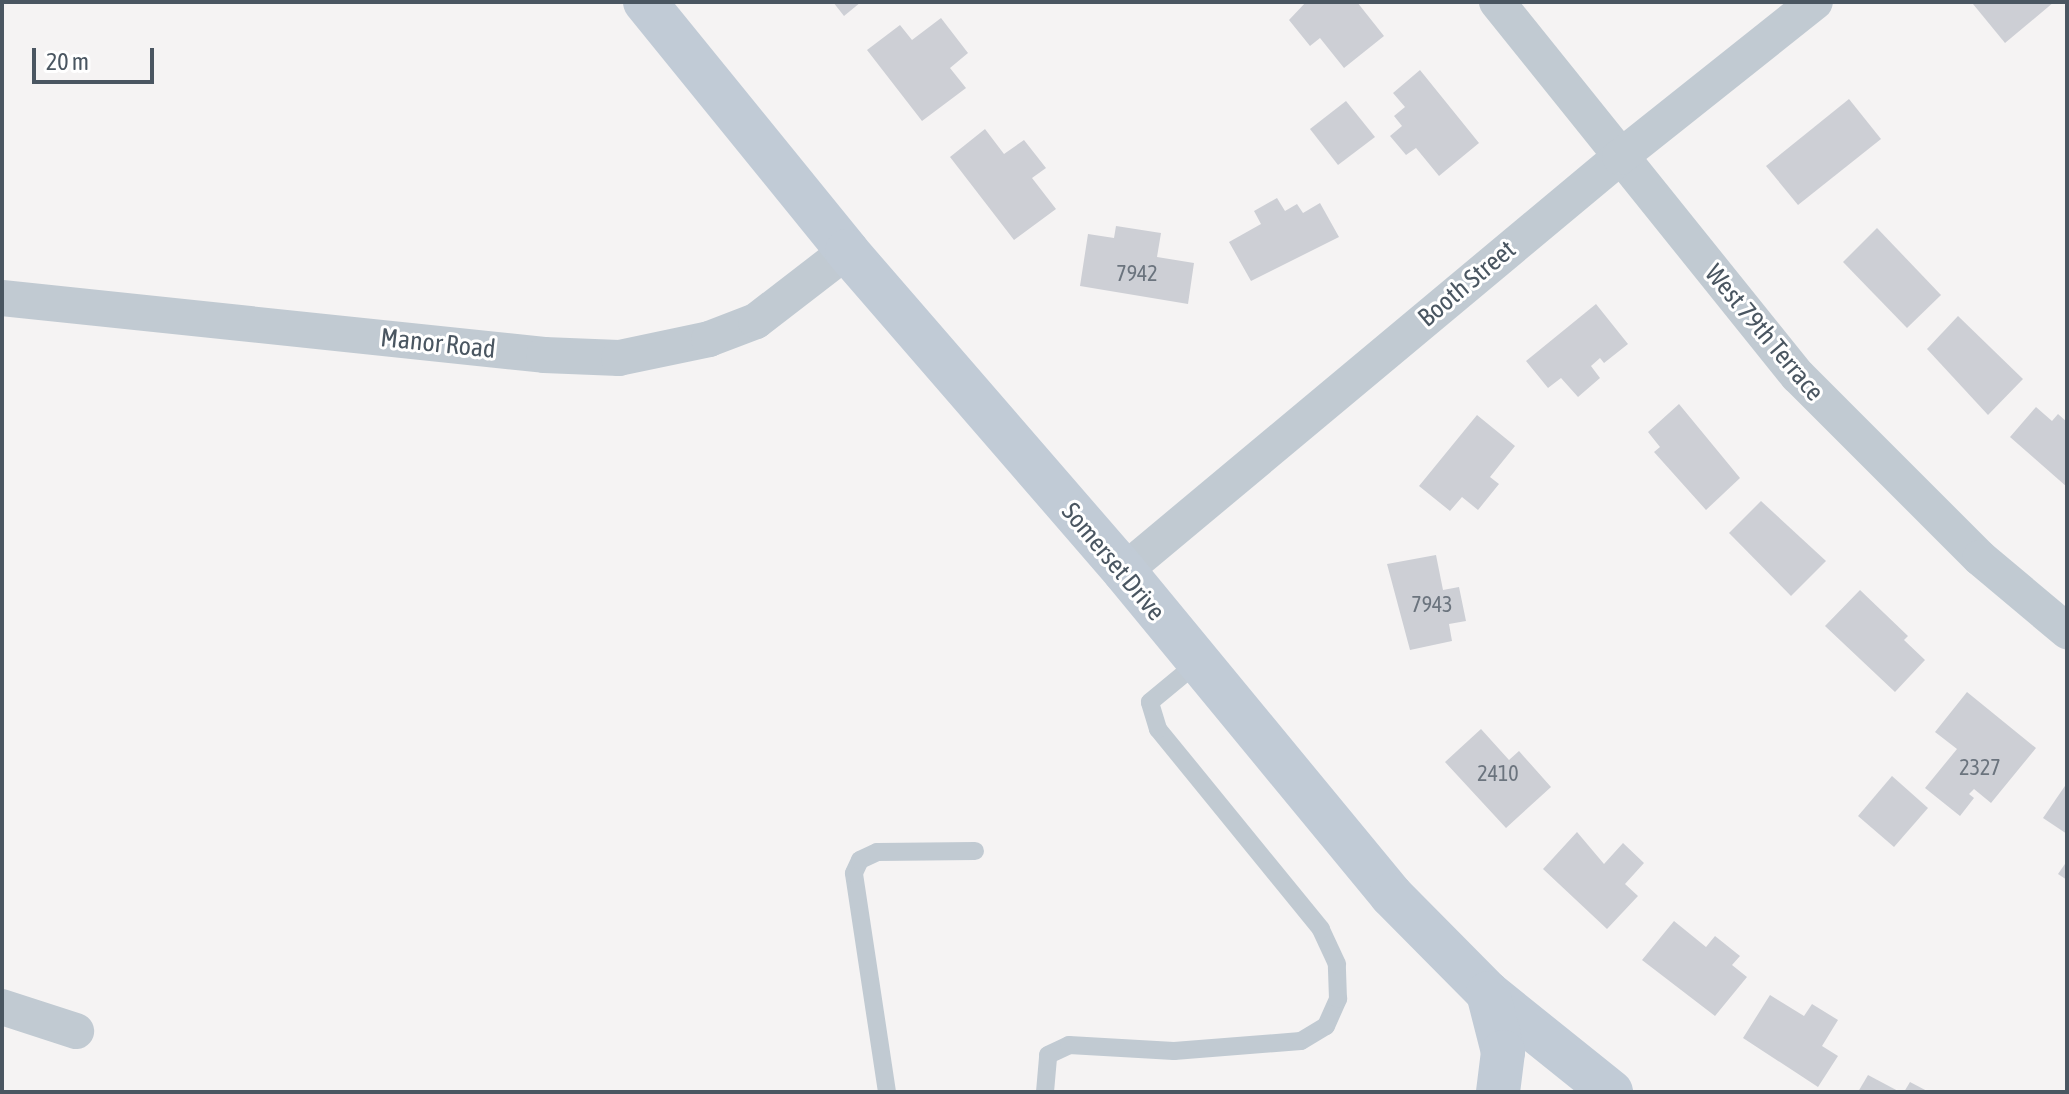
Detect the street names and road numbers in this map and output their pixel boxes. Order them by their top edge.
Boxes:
street label: Booth Street [1412,234,1522,334]
street label: West 79th Terrace [1698,259,1830,407]
street label: Manor Road [379,322,497,366]
street label: Somerset Drive [1055,497,1171,627]

